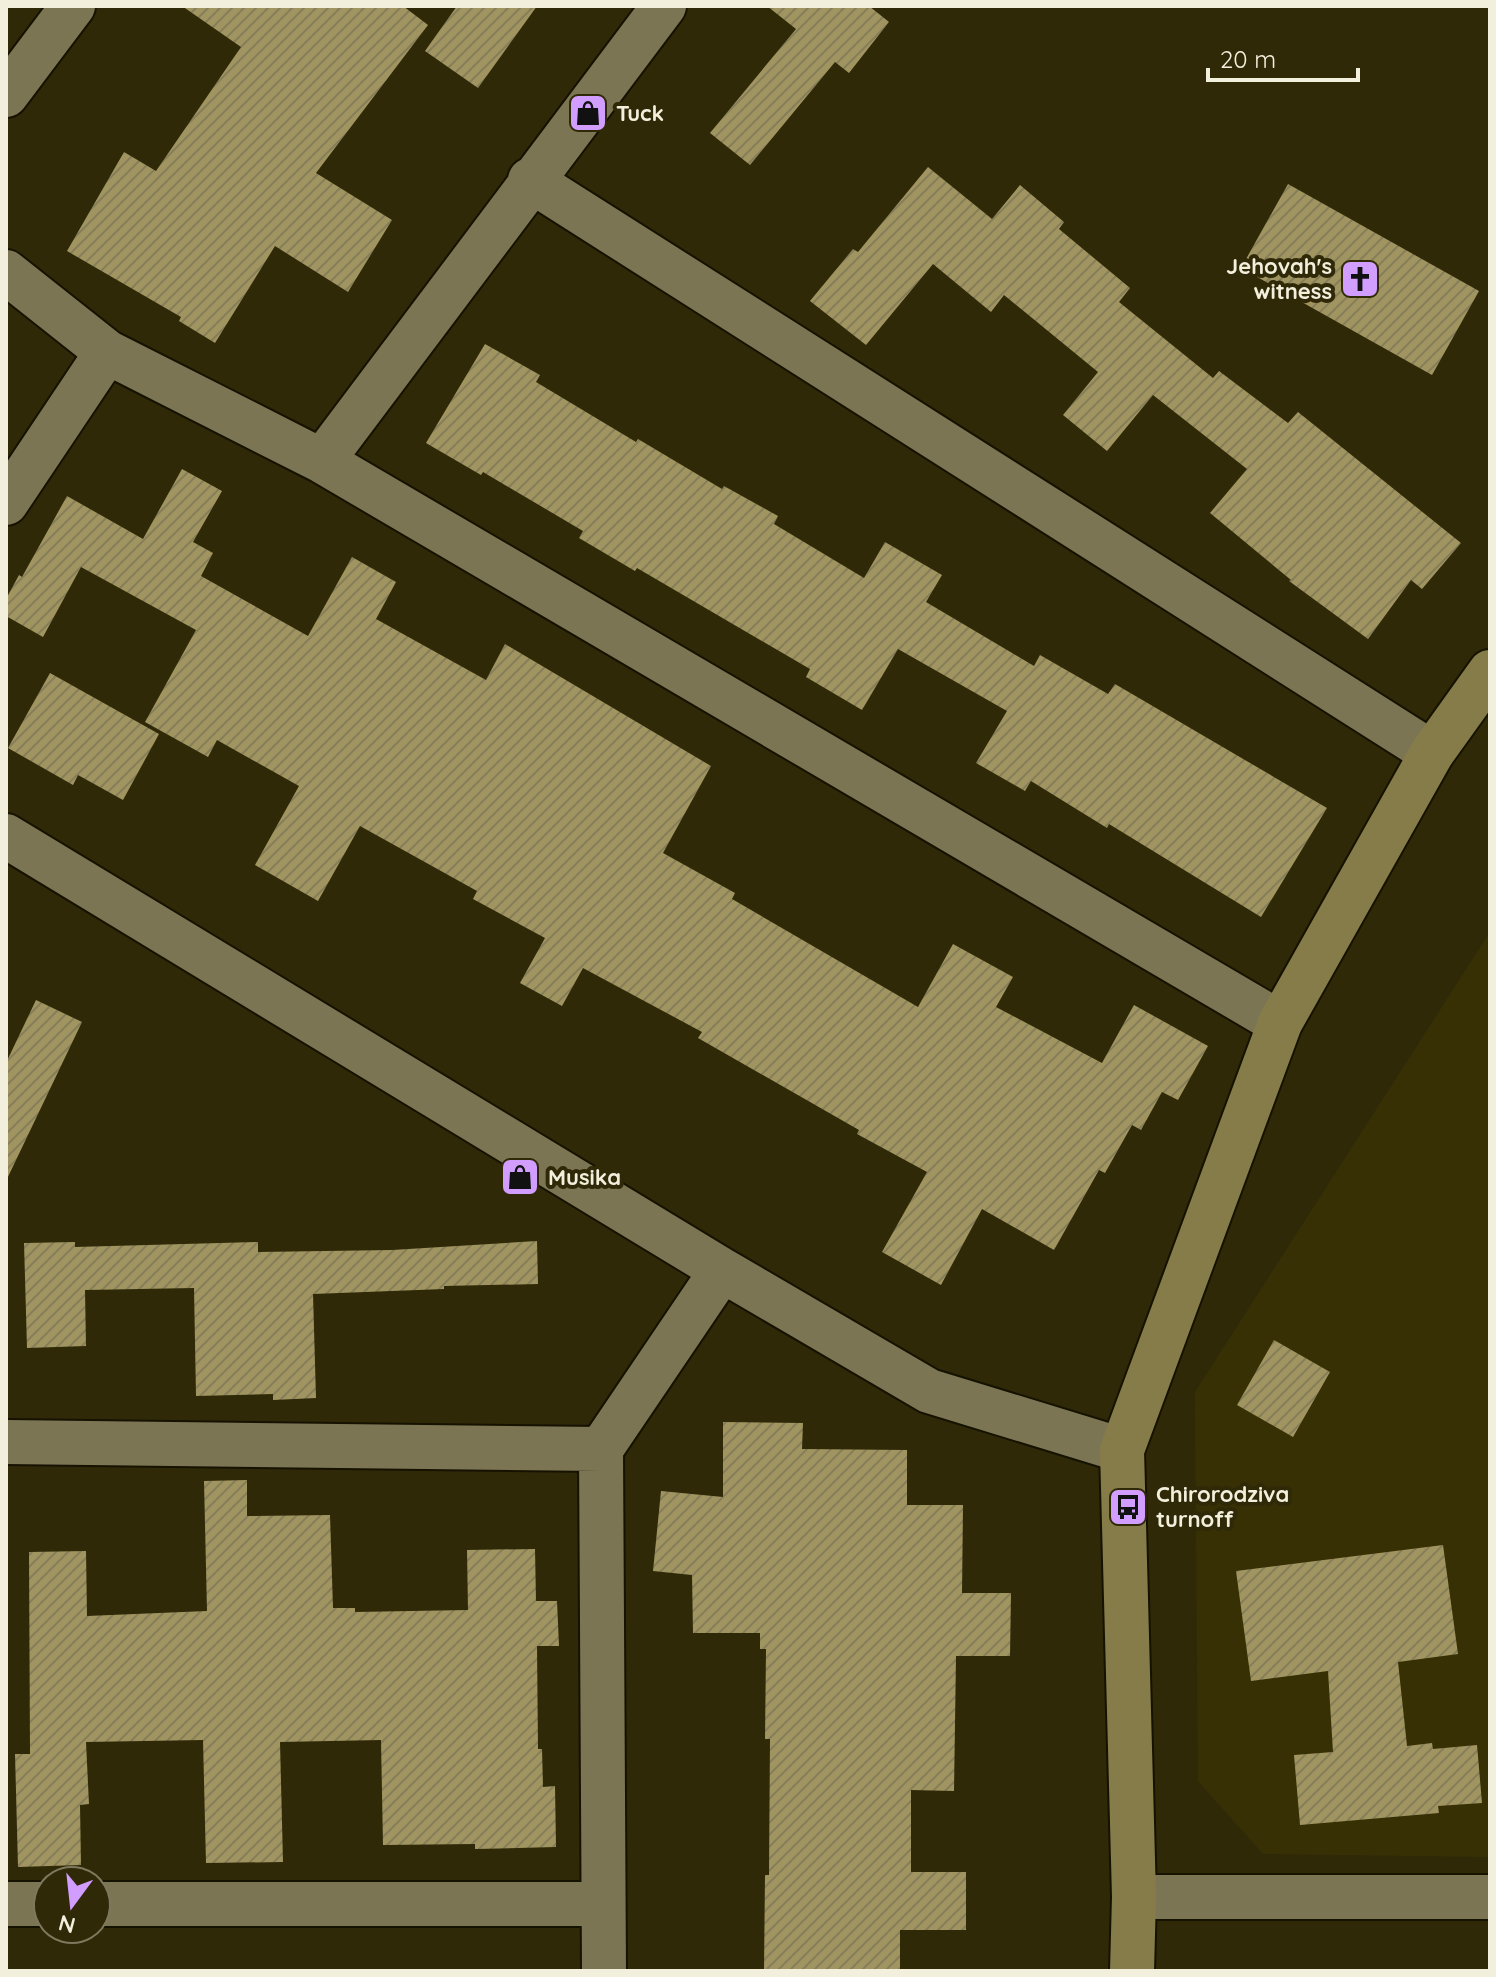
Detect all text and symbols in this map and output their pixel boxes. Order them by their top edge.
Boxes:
scale bar [1208,32,1358,82]
text: 20 m [1220,44,1276,74]
shop icon: Tuck [567,92,609,134]
place label: Tuck [616,99,664,127]
place label: Jehovah's witness [1226,252,1332,305]
church icon: Jehovah's witness [1339,258,1381,300]
shop icon: Musika [499,1156,541,1198]
place label: Musika [548,1163,621,1191]
place label: Chirorodziva turnoff [1156,1480,1289,1533]
bus stop icon: Chirorodziva turnoff [1107,1486,1149,1528]
north arrow [32,1865,112,1945]
text: N [55,1909,78,1940]

